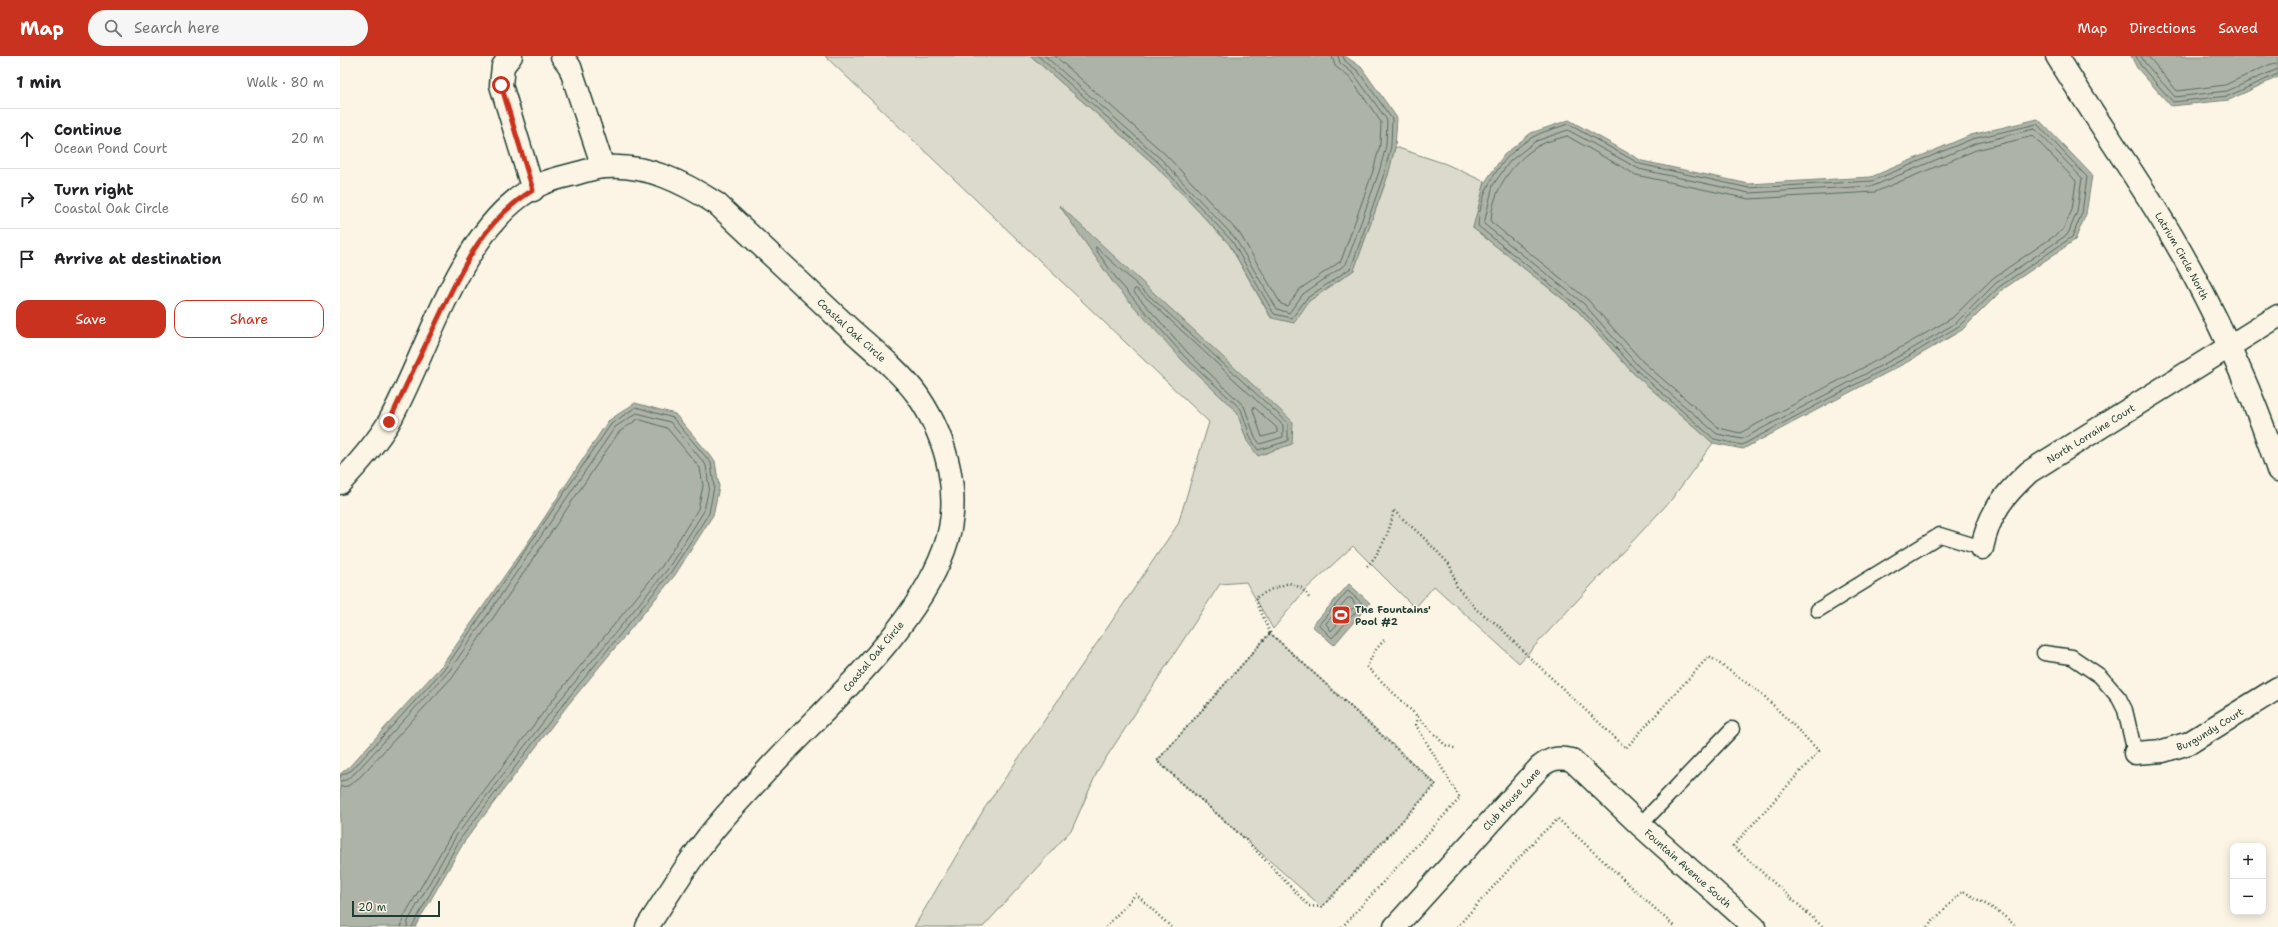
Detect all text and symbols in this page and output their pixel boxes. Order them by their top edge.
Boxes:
search box [88,10,368,46]
text: Map [20,16,64,41]
icon: search [102,17,124,39]
text: Search here [134,18,220,38]
text: Map [2078,19,2108,37]
text: Directions [2130,19,2196,37]
text: Saved [2218,19,2258,37]
text: 1 min [16,71,61,93]
text: Walk · 80 m [246,74,324,91]
route start [492,76,510,94]
text: Continue [54,120,122,140]
icon: ahead [16,128,38,150]
text: 20 m [291,130,324,147]
text: Ocean Pond Court [54,140,167,157]
text: Turn right [54,180,134,200]
icon: right [16,188,38,210]
text: 60 m [291,190,324,207]
text: Coastal Oak Circle [54,200,169,217]
street label: Latrium Circle North [2152,210,2211,302]
icon: arrive [16,248,38,270]
text: Arrive at destination [54,249,222,269]
street label: Coastal Oak Circle [814,296,889,365]
button: Save [16,300,166,338]
button: Share [174,300,324,338]
street label: North Lorraine Court [2044,401,2138,466]
route end [380,413,398,431]
place label: The Fountains' Pool #2 [1355,603,1431,628]
sports icon: The Fountains' Pool #2 [1330,604,1352,626]
street label: Coastal Oak Circle [840,618,907,694]
street label: Burgundy Court [2175,705,2246,754]
street label: Club House Lane [1480,765,1544,833]
street label: Fountain Avenue South [1642,826,1734,911]
map controls [2230,843,2266,915]
button: + [2230,843,2266,879]
button: − [2230,879,2266,915]
scale bar [352,899,440,918]
text: 20 m [358,900,386,915]

